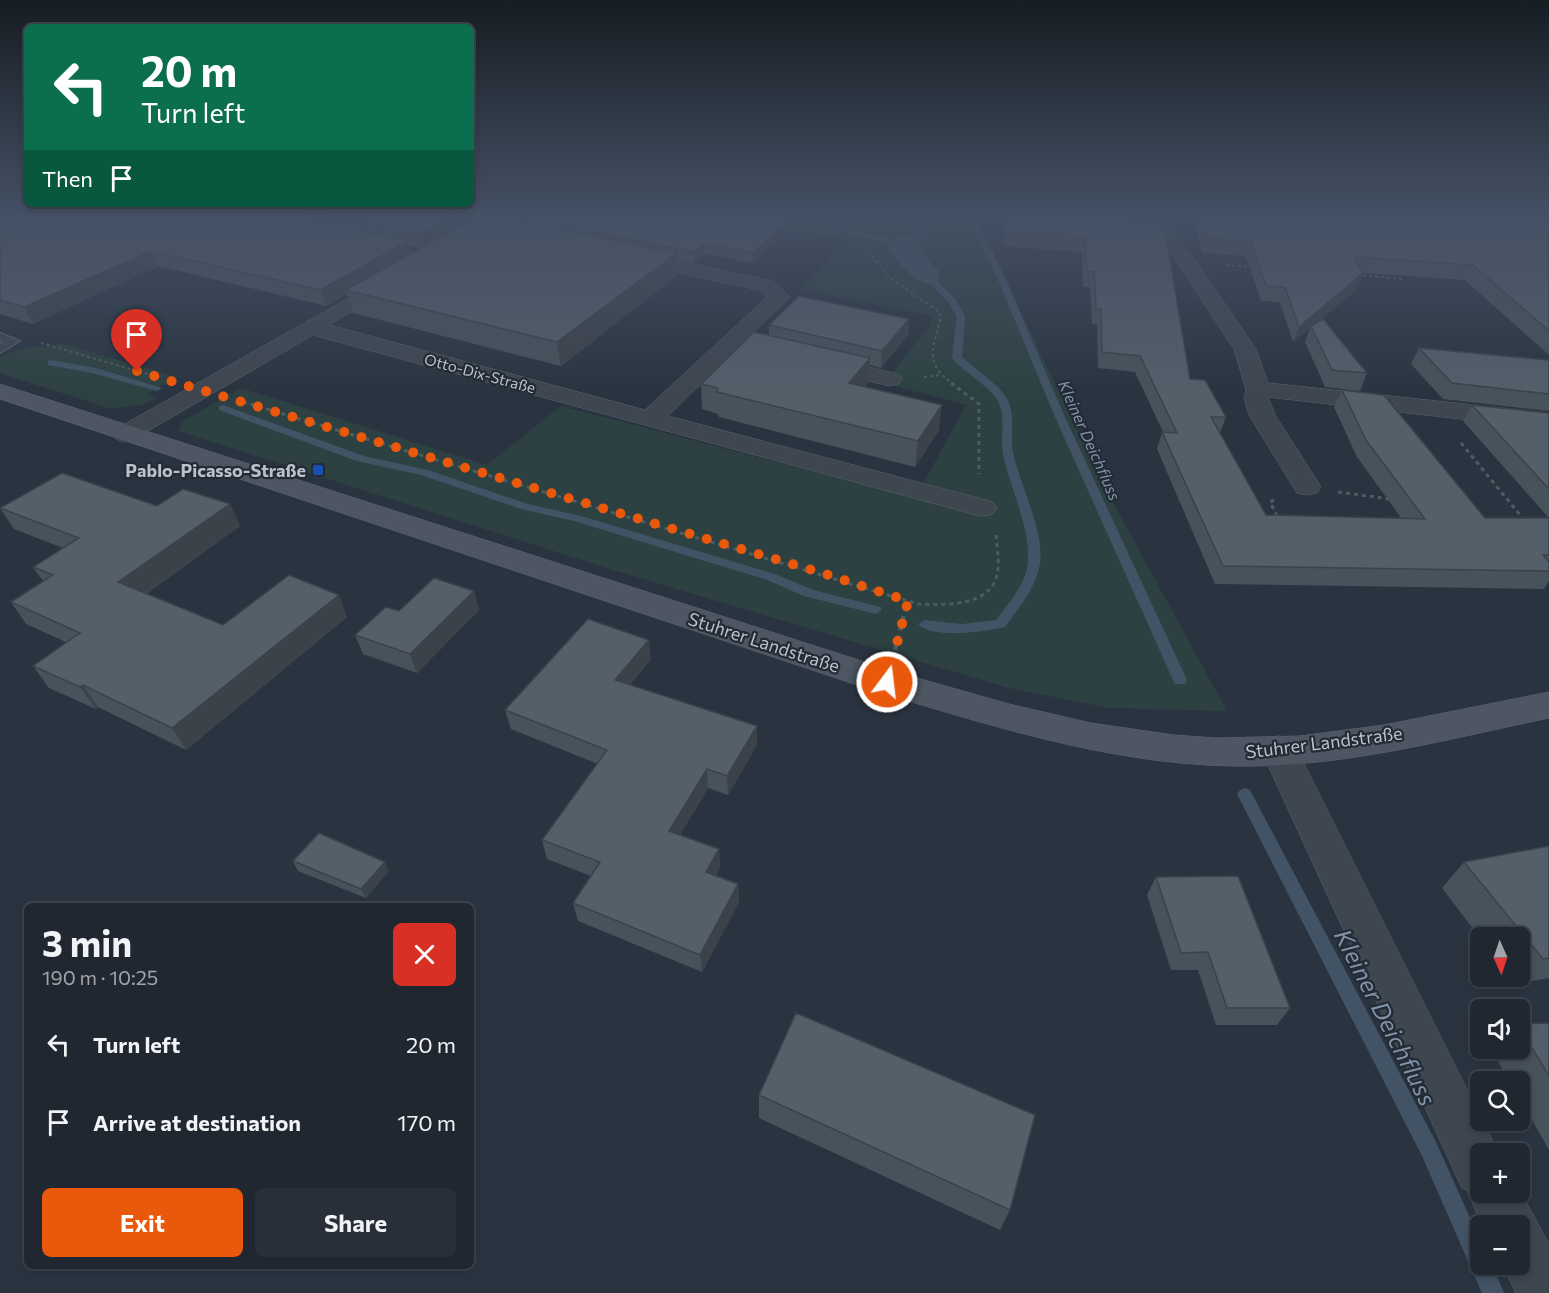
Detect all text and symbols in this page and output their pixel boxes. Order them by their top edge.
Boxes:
text: 20 m [141,44,237,96]
icon: left [42,48,120,126]
text: Turn left [141,96,245,129]
icon: arrive [105,162,138,195]
text: Then [42,165,93,192]
pin [111,309,162,371]
icon: arrive [120,318,153,351]
street label: Otto-Dix-Straße [423,350,538,396]
water label: Kleiner Deichfluss [1055,377,1125,503]
place label: Pablo-Picasso-Straße [125,459,306,481]
marker: Pablo-Picasso-Straße [311,463,325,477]
street label: Stuhrer Landstraße [686,607,842,677]
position arrow [855,650,919,714]
street label: Stuhrer Landstraße [1244,721,1404,763]
text: 3 min [42,920,132,964]
button: close [393,923,456,986]
water label: Kleiner Deichfluss [1329,924,1443,1110]
north arrow [1470,927,1530,987]
map controls [1470,927,1530,1275]
text: 190 m · 10:25 [42,965,158,989]
button: sound [1470,999,1530,1059]
icon: left [42,1028,75,1061]
text: Turn left [93,1031,180,1058]
text: 20 m [406,1031,456,1058]
button: search [1470,1071,1530,1131]
icon: arrive [42,1106,75,1139]
text: Arrive at destination [93,1109,301,1136]
text: 170 m [397,1109,456,1136]
button: + [1470,1143,1530,1203]
button: Exit [42,1188,243,1257]
button: Share [255,1188,456,1257]
button: − [1470,1215,1530,1275]

